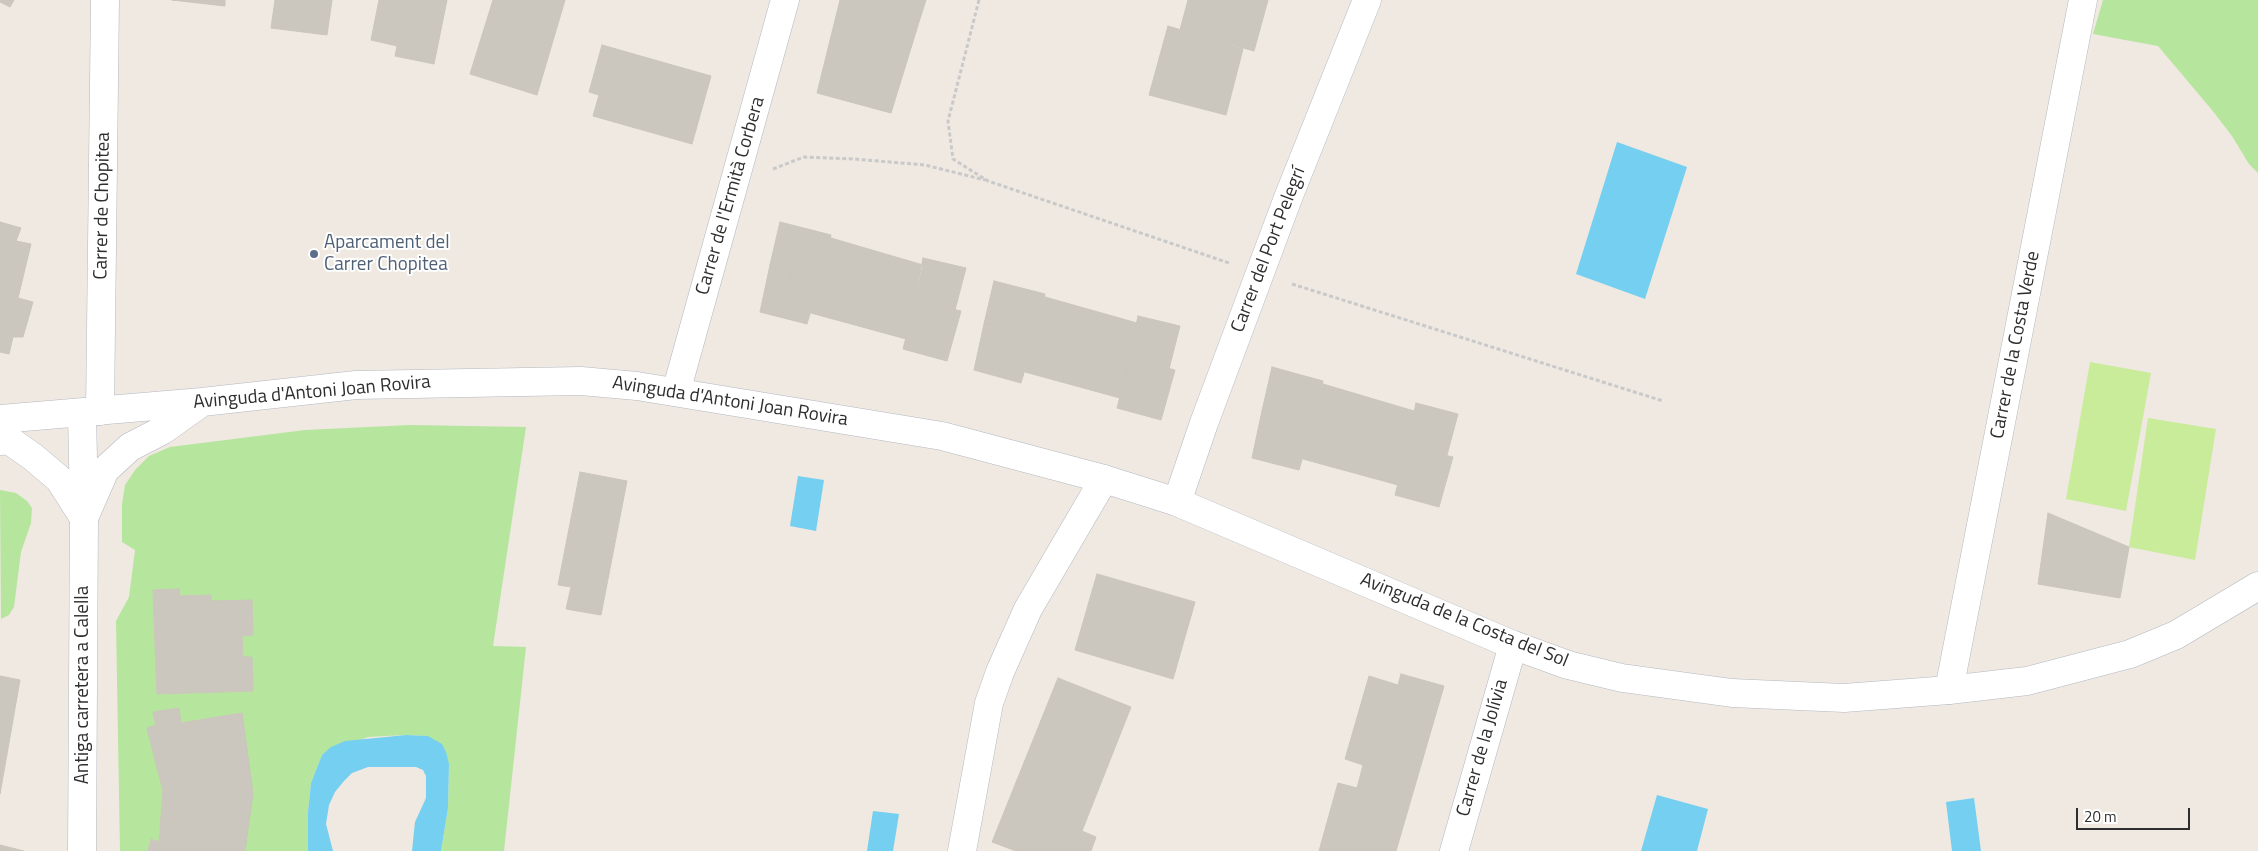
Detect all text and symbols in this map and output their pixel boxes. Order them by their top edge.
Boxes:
street label: Carrer de l'Ermità Corbera [692,94,770,298]
street label: Carrer de Chopitea [90,132,116,280]
street label: Carrer del Port Pelegrí [1227,164,1311,336]
place label: Aparcament del Carrer Chopitea [324,232,450,276]
marker: Aparcament del Carrer Chopitea [308,248,320,260]
street label: Carrer de la Costa Verde [1987,249,2045,441]
street label: Avinguda d'Antoni Joan Rovira [192,371,432,415]
street label: Avinguda d'Antoni Joan Rovira [611,372,849,432]
street label: Avinguda de la Costa del Sol [1357,569,1571,673]
street label: Antiga carretera a Calella [72,586,94,784]
street label: Carrer de la Jolívia [1452,677,1514,819]
scale bar [2078,798,2192,830]
text: 20 m [2084,805,2117,828]

